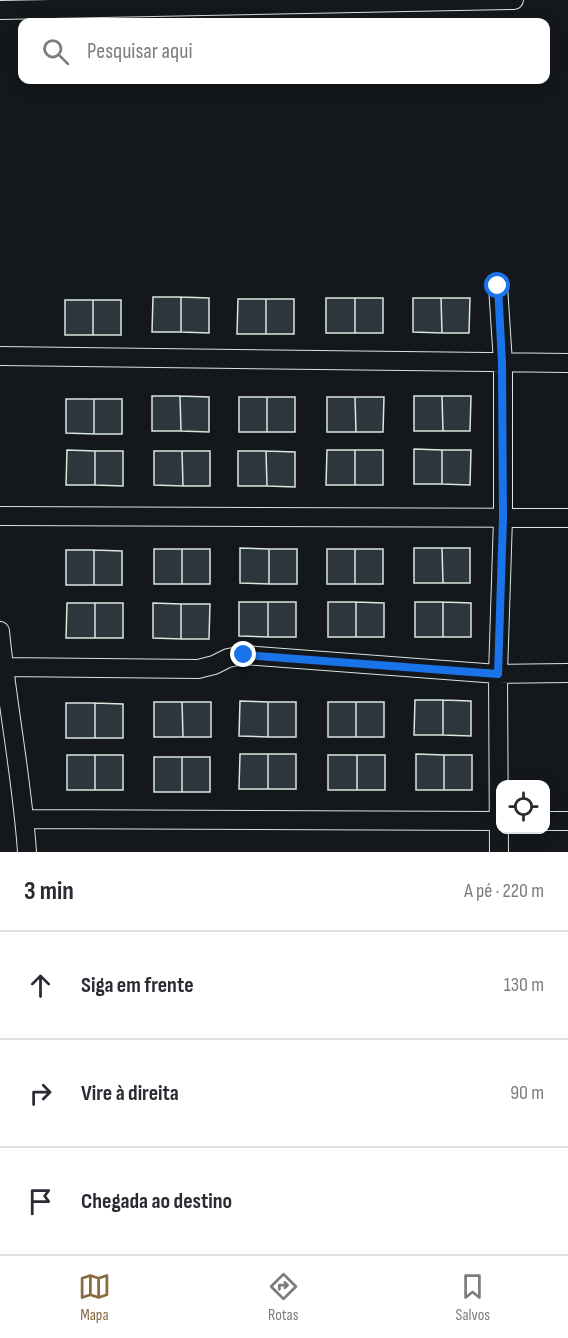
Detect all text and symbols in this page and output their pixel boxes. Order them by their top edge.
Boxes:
search box [18,18,550,84]
icon: search [39,35,72,68]
text: Pesquisar aqui [87,38,192,65]
route start [484,272,510,298]
route end [230,641,256,667]
map controls [496,780,550,834]
button: locate [496,780,550,834]
text: 3 min [24,876,74,907]
text: A pé · 220 m [464,879,544,903]
icon: ahead [24,969,57,1002]
text: Siga em frente [81,972,194,999]
text: 130 m [504,973,544,997]
icon: right [24,1077,57,1110]
text: Vire à direita [81,1080,179,1107]
text: 90 m [510,1081,544,1105]
icon: arrive [24,1185,57,1218]
text: Chegada ao destino [81,1188,232,1215]
tab: Mapa [78,1270,111,1325]
tab: Rotas [267,1270,300,1325]
tab: Salvos [456,1270,490,1325]

